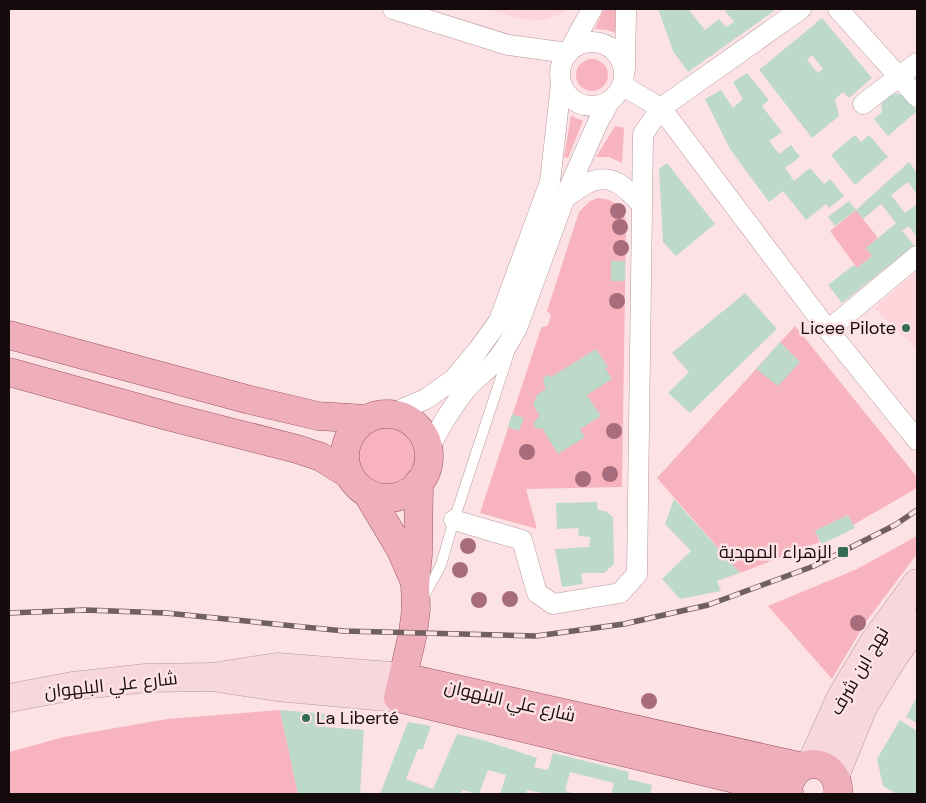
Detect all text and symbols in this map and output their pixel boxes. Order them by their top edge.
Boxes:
place label: Licee Pilote [801,316,896,340]
marker: Licee Pilote [900,322,912,334]
place label: الزهراء المهدية [719,540,832,564]
marker: الزهراء المهدية [836,545,850,559]
street label: نهج ابن شرف [824,622,894,720]
street label: شارع علي البلهوان [43,666,179,706]
street label: شارع علي البلهوان [442,674,578,730]
place label: La Liberté [316,706,399,730]
marker: La Liberté [300,712,312,724]

